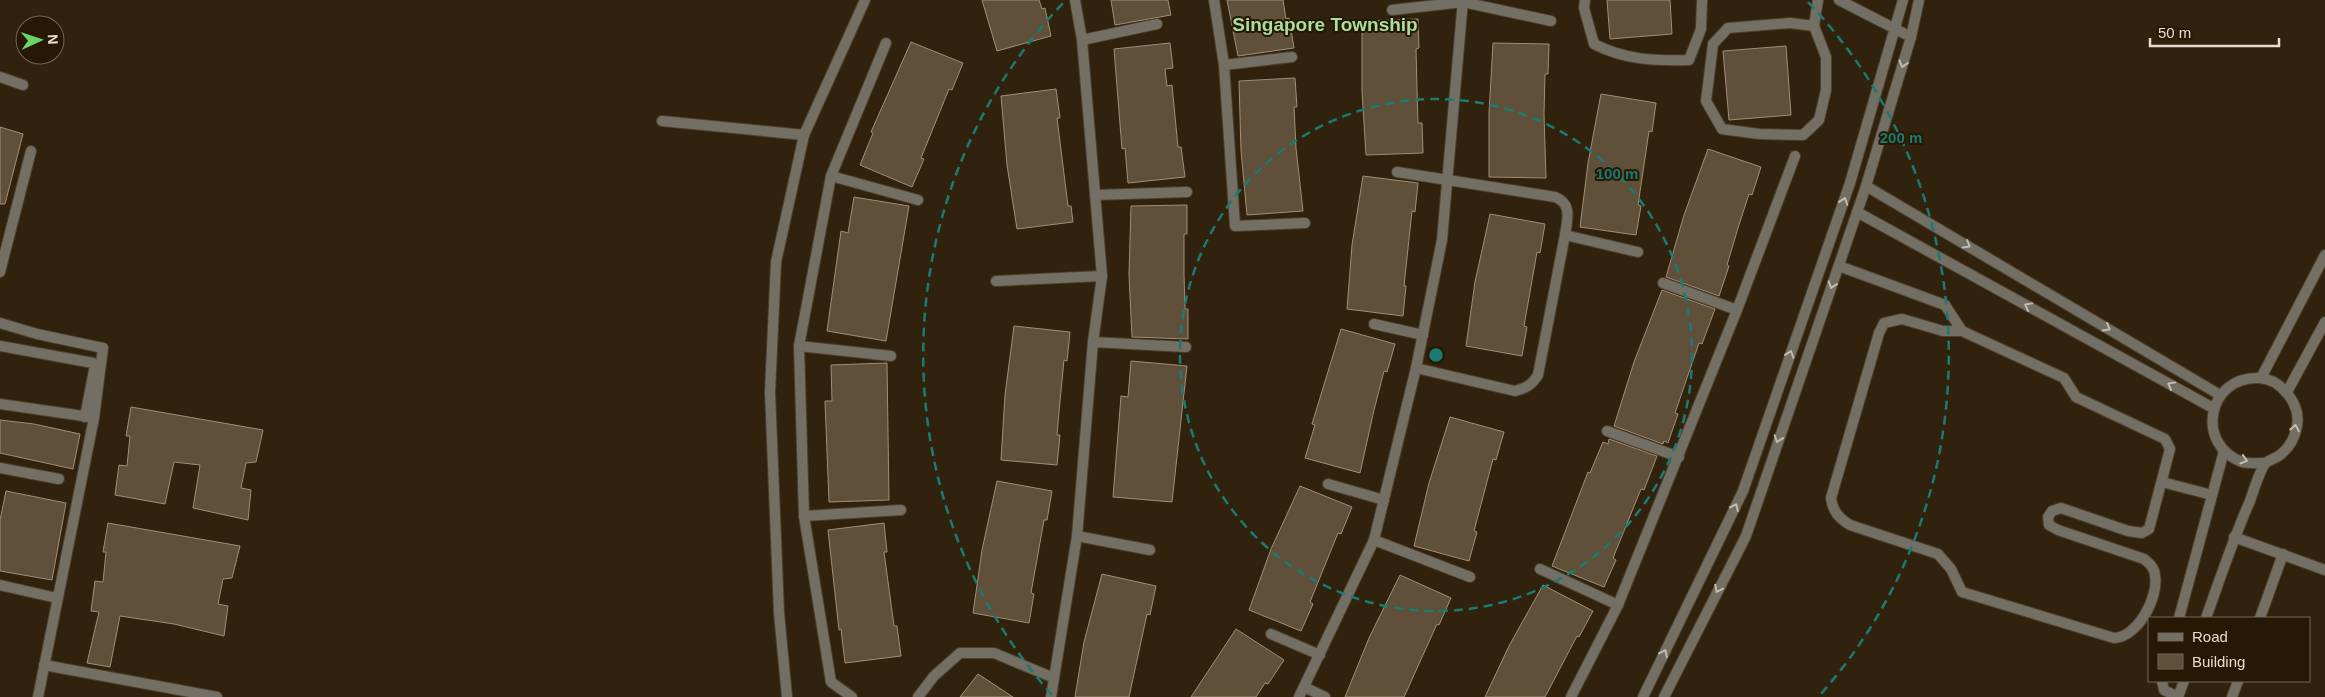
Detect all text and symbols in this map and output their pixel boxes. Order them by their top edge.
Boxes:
district label: Singapore Township [1232,14,1418,35]
north arrow [15,15,65,65]
scale bar [2150,15,2279,47]
text: 50 m [2158,24,2191,41]
text: N [45,34,61,45]
one-way arrow [1899,60,1909,68]
text: 200 m [1880,129,1922,146]
text: 100 m [1596,165,1638,182]
one-way arrow [1838,197,1848,205]
one-way arrow [1961,239,1970,249]
one-way arrow [1828,281,1838,289]
one-way arrow [2025,303,2034,313]
one-way arrow [2101,321,2110,331]
centre of rings [1427,346,1445,364]
one-way arrow [1784,350,1794,359]
one-way arrow [2167,381,2176,391]
one-way arrow [2289,424,2300,433]
one-way arrow [1774,434,1784,443]
one-way arrow [2239,455,2248,465]
one-way arrow [1729,503,1739,512]
one-way arrow [1714,584,1724,593]
legend [2148,617,2310,682]
text: Road [2192,628,2228,645]
one-way arrow [1658,649,1669,658]
text: Building [2192,653,2245,670]

